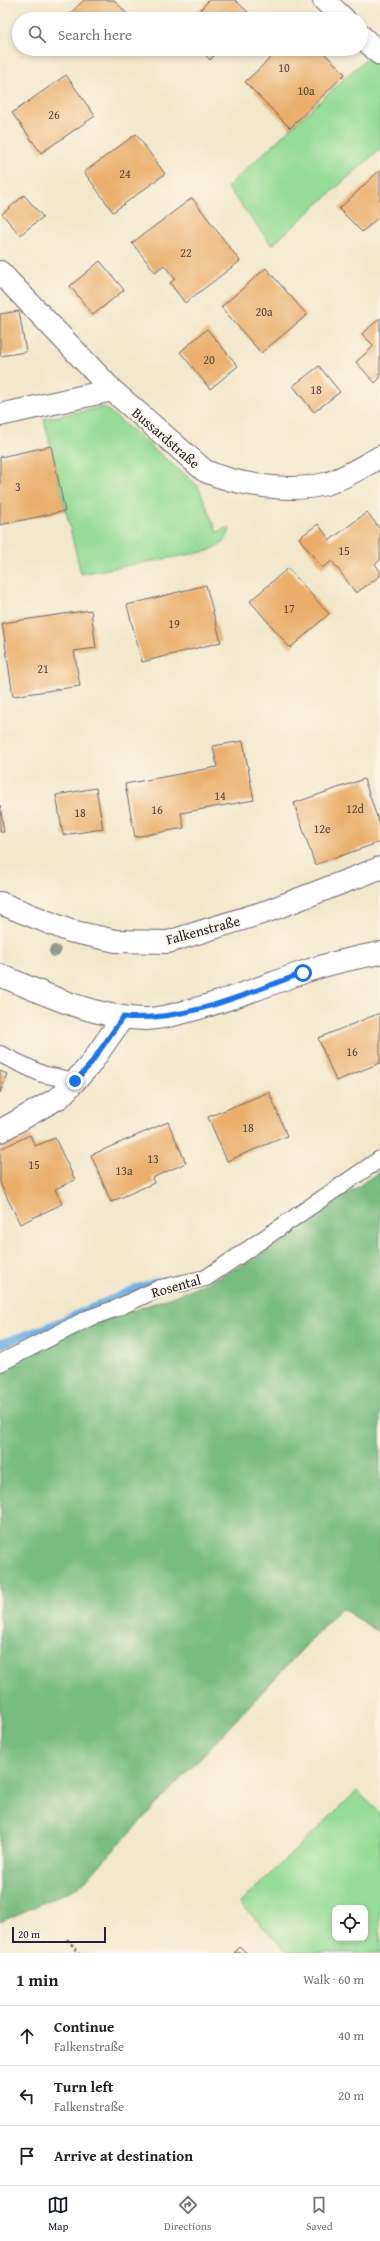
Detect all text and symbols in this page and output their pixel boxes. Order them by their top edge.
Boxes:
search box [12,12,368,56]
icon: search [26,23,48,45]
text: Search here [58,24,132,45]
house number: 10 [278,59,290,76]
house number: 10a [297,82,315,99]
house number: 26 [48,106,60,123]
house number: 24 [119,165,131,182]
house number: 22 [180,244,192,261]
house number: 20a [255,303,273,320]
house number: 20 [203,351,215,368]
house number: 18 [310,381,322,398]
street label: Bussardstraße [128,403,205,473]
house number: 3 [15,478,21,495]
house number: 15 [338,542,350,559]
house number: 17 [283,600,295,617]
house number: 19 [168,615,180,632]
house number: 21 [37,660,49,677]
house number: 14 [214,787,226,804]
house number: 12d [346,800,365,817]
house number: 16 [151,801,163,818]
house number: 18 [74,804,86,821]
house number: 12e [313,820,331,837]
street label: Falkenstraße [164,910,243,949]
route start [294,964,312,982]
house number: 16 [346,1043,358,1060]
route end [66,1072,84,1090]
house number: 18 [242,1119,254,1136]
house number: 13 [147,1150,159,1167]
house number: 15 [28,1156,40,1173]
house number: 13a [115,1162,133,1179]
street label: Rosental [149,1269,203,1303]
map controls [332,1905,368,1941]
button: locate [332,1905,368,1941]
scale bar [12,1925,106,1944]
text: 20 m [18,1926,40,1942]
text: 1 min [16,1967,58,1992]
text: Walk · 60 m [303,1970,364,1989]
text: Continue [54,2016,115,2037]
icon: ahead [16,2025,38,2047]
text: 40 m [338,2026,364,2045]
text: Falkenstraße [54,2037,124,2056]
text: Turn left [54,2076,113,2097]
icon: left [16,2085,38,2107]
text: 20 m [338,2086,364,2105]
text: Falkenstraße [54,2097,124,2116]
icon: arrive [16,2145,38,2167]
text: Arrive at destination [54,2145,193,2166]
tab: Map [47,2194,69,2234]
tab: Directions [164,2194,211,2234]
tab: Saved [306,2194,333,2234]

